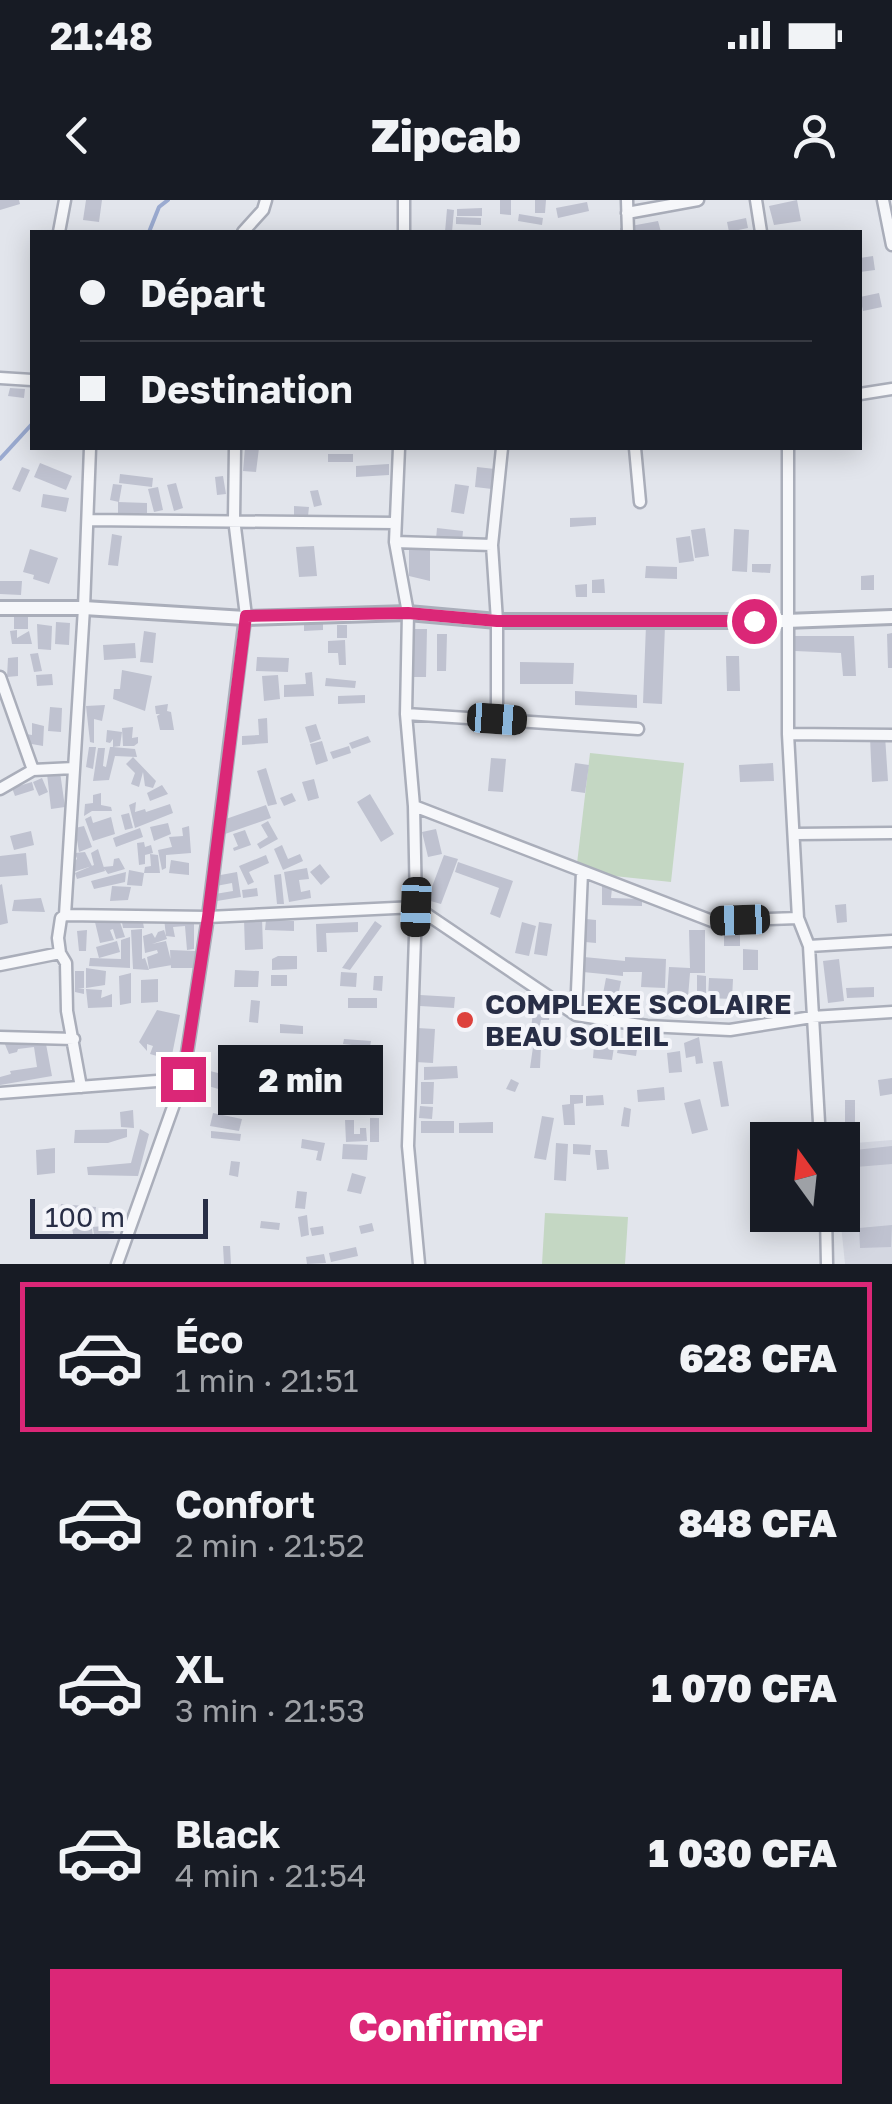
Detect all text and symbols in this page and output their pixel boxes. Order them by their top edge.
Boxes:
text: 21:48 [50,13,153,58]
icon: back [50,108,105,163]
text: Zipcab [371,108,521,162]
icon: person [787,108,842,163]
text: Départ [140,270,266,315]
text: Destination [140,366,353,411]
route start [732,599,777,644]
car [466,702,528,736]
car [400,876,432,938]
car [709,904,771,936]
place label: COMPLEXE SCOLAIRE BEAU SOLEIL [485,987,791,1052]
marker: COMPLEXE SCOLAIRE BEAU SOLEIL [454,1009,476,1031]
callout: 2 min [218,1044,383,1114]
route end [161,1057,206,1102]
text: 2 min [258,1061,343,1099]
north arrow [750,1122,860,1232]
map controls [750,1122,860,1232]
scale bar [30,1194,208,1238]
text: 100 m [45,1200,125,1233]
icon: car [55,1312,145,1402]
text: Éco [175,1316,243,1361]
text: 628 CFA [679,1335,837,1380]
text: 1 min · 21:51 [175,1361,358,1399]
icon: car [55,1477,145,1567]
text: Confort [175,1481,315,1526]
text: 848 CFA [678,1500,837,1545]
text: 2 min · 21:52 [175,1526,365,1564]
icon: car [55,1642,145,1732]
text: XL [175,1646,224,1691]
text: 1 070 CFA [652,1665,837,1710]
text: 3 min · 21:53 [175,1691,365,1729]
icon: car [55,1807,145,1897]
text: Black [175,1811,280,1856]
text: 1 030 CFA [648,1830,837,1875]
text: 4 min · 21:54 [175,1856,366,1894]
button: Confirmer [50,1969,842,2084]

